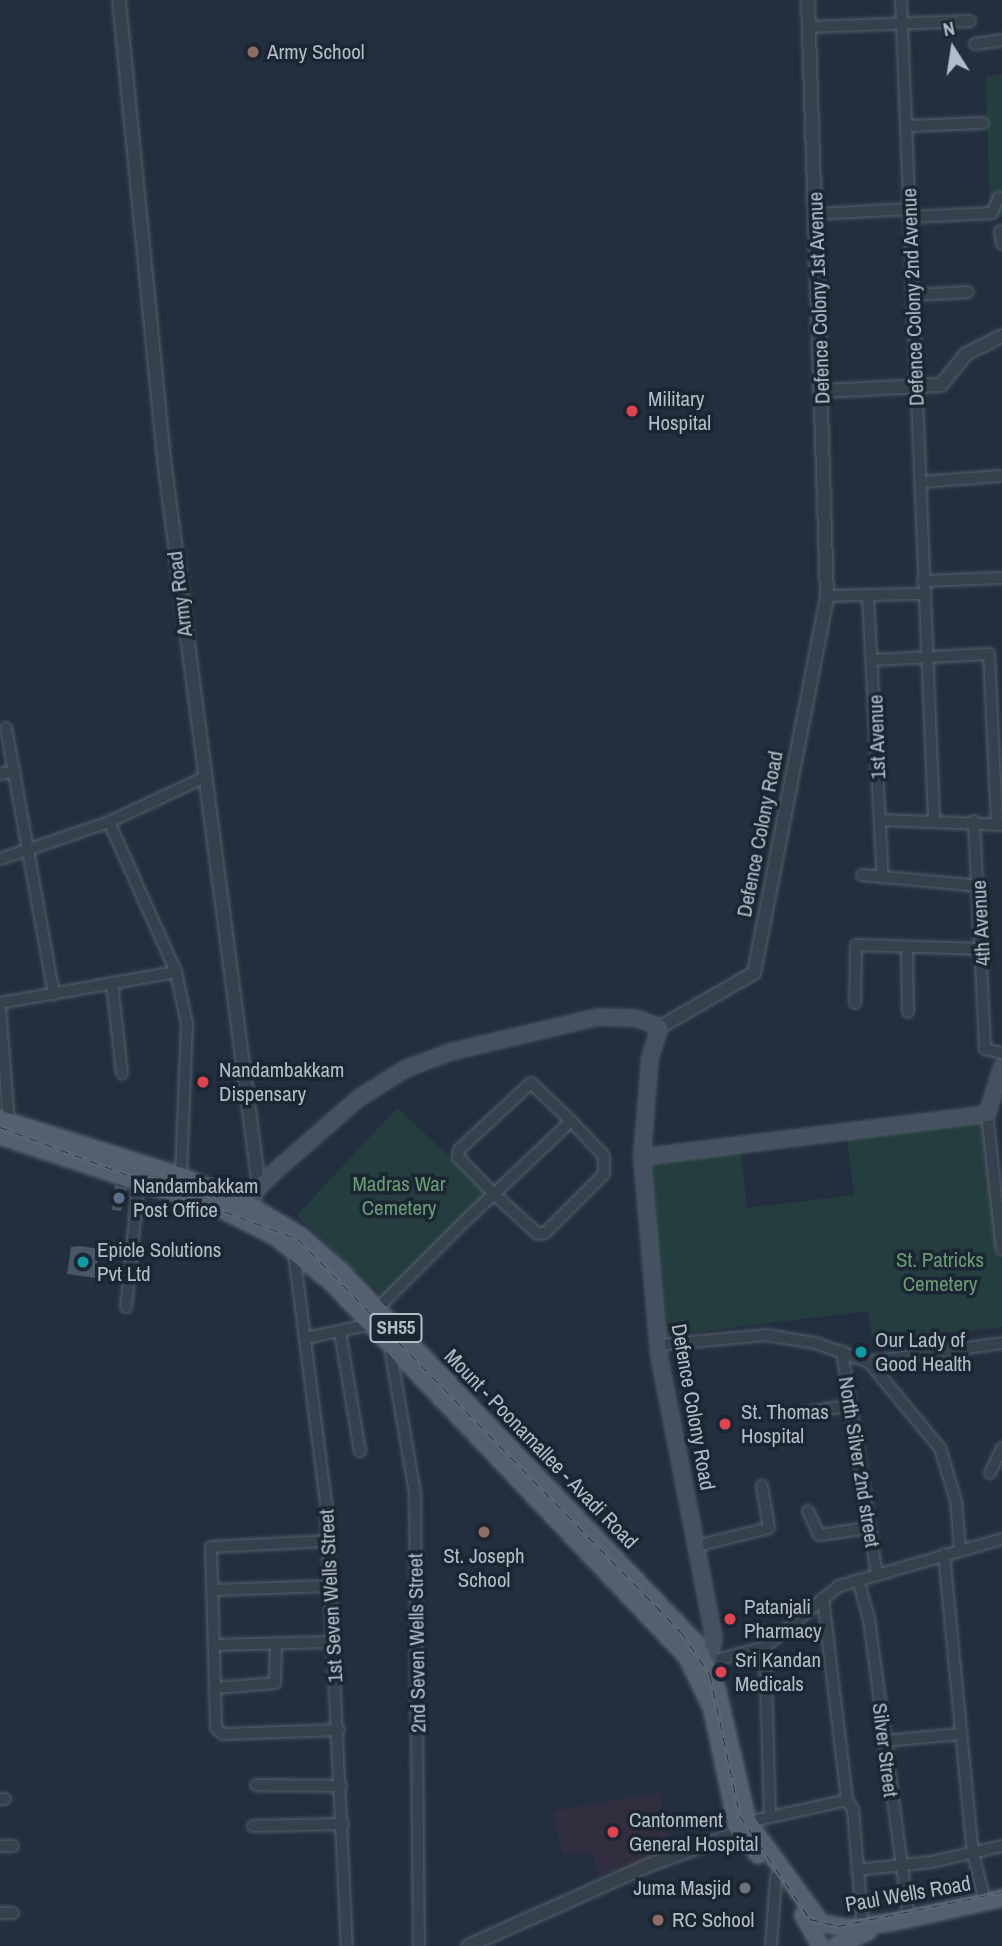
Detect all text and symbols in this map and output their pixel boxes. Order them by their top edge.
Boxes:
north arrow [918,14,988,84]
text: N [940,15,957,42]
place label: Army School [267,39,365,65]
marker: Army School [245,44,261,60]
street label: Defence Colony 2nd Avenue [897,187,929,407]
street label: Defence Colony 1st Avenue [803,191,835,405]
place label: Military Hospital [648,386,711,436]
marker: Military Hospital [622,401,642,421]
street label: Army Road [162,550,198,638]
street label: 1st Avenue [863,694,891,780]
street label: Defence Colony Road [732,749,788,919]
street label: 4th Avenue [966,879,996,967]
place label: Nandambakkam Dispensary [219,1057,344,1107]
marker: Nandambakkam Dispensary [193,1072,213,1092]
park label: Madras War Cemetery [352,1171,446,1221]
place label: Nandambakkam Post Office [133,1173,258,1223]
marker: Nandambakkam Post Office [111,1190,127,1206]
place label: Epicle Solutions Pvt Ltd [97,1237,221,1287]
park label: St. Patricks Cemetery [896,1247,984,1297]
marker: Epicle Solutions Pvt Ltd [75,1254,91,1270]
road number: SH55 [368,1312,424,1344]
street label: Defence Colony Road [666,1322,720,1492]
place label: Our Lady of Good Health [875,1327,972,1377]
street label: Mount - Poonamallee - Avadi Road [439,1344,643,1554]
marker: Our Lady of Good Health [853,1344,869,1360]
street label: North Silver 2nd street [833,1375,885,1549]
place label: St. Thomas Hospital [741,1399,829,1449]
marker: St. Thomas Hospital [715,1414,735,1434]
street label: 1st Seven Wells Street [314,1509,348,1683]
marker: St. Joseph School [476,1524,492,1540]
place label: St. Joseph School [443,1543,525,1593]
street label: 2nd Seven Wells Street [403,1553,431,1733]
place label: Patanjali Pharmacy [744,1594,822,1644]
marker: Patanjali Pharmacy [722,1611,738,1627]
place label: Sri Kandan Medicals [735,1647,821,1697]
marker: Sri Kandan Medicals [713,1664,729,1680]
street label: Silver Street [867,1701,903,1799]
place label: Cantonment General Hospital [629,1807,758,1857]
marker: Cantonment General Hospital [603,1822,623,1842]
street label: Paul Wells Road [843,1871,973,1917]
place label: Juma Masjid [633,1875,731,1901]
marker: Juma Masjid [737,1880,753,1896]
place label: RC School [672,1907,754,1933]
marker: RC School [650,1912,666,1928]

